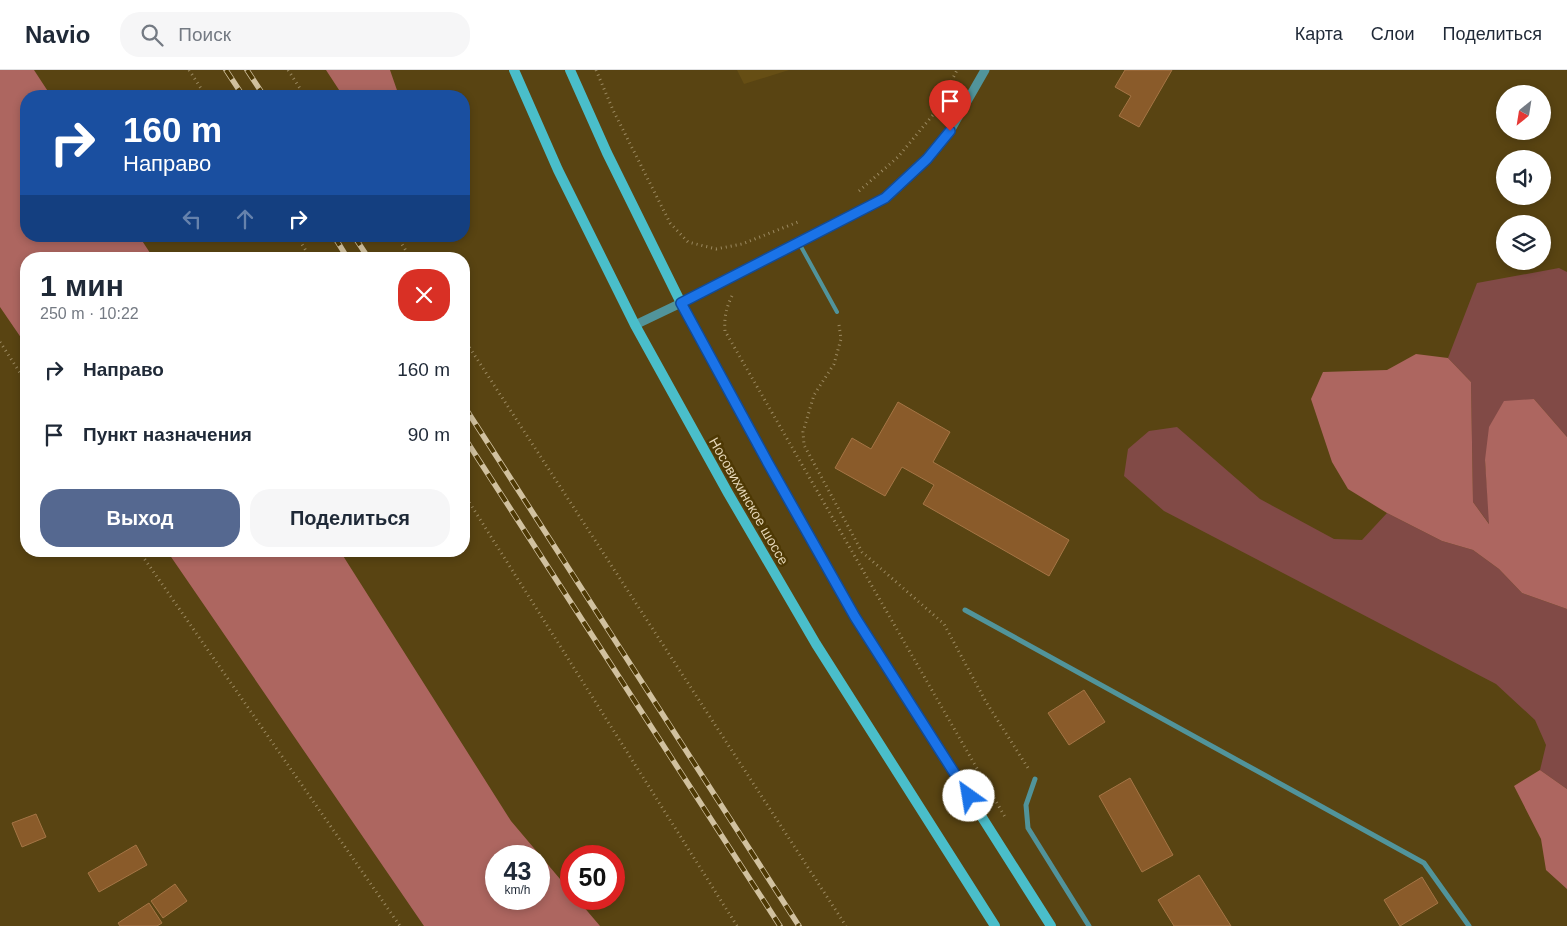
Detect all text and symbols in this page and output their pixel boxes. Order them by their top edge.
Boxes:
search box [120,12,470,57]
text: Navio [25,21,90,48]
icon: search [138,21,166,49]
text: Поиск [178,24,231,45]
text: Карта [1295,24,1343,44]
text: Слои [1371,24,1415,44]
text: Поделиться [1443,24,1542,44]
pin [929,80,971,131]
north arrow [1496,85,1551,140]
map controls [1496,85,1551,270]
icon: arrive [936,87,964,115]
icon: right [40,110,105,175]
text: 160 m [123,110,222,149]
button: sound [1496,150,1551,205]
text: Направо [123,151,211,176]
icon: left [178,205,206,233]
icon: ahead [231,205,259,233]
icon: right [284,205,312,233]
button: layers [1496,215,1551,270]
text: 1 мин [40,269,124,302]
button: close [398,269,450,321]
text: 250 m · 10:22 [40,305,139,322]
icon: right [40,356,68,384]
text: Направо [83,359,164,380]
text: 160 m [397,359,450,380]
icon: arrive [40,421,68,449]
text: Пункт назначения [83,424,252,445]
text: 90 m [408,424,450,445]
street label: Носовихинское шоссе [706,435,792,568]
button: Выход [40,489,240,547]
button: Поделиться [250,489,450,547]
position arrow [942,769,994,821]
speed limit sign: 50 [560,845,625,910]
text: 43 [504,857,531,885]
text: km/h [504,883,531,897]

